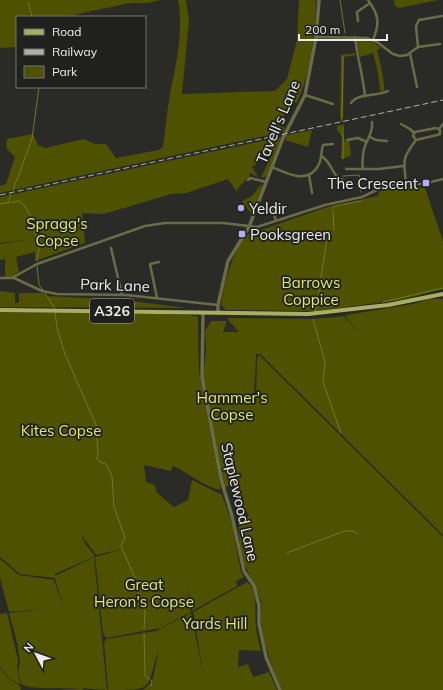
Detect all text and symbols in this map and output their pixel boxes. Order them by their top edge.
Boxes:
legend [16,16,146,88]
scale bar [299,16,387,42]
text: 200 m [305,22,340,37]
text: Road [52,24,81,39]
text: Railway [52,44,98,59]
text: Park [52,64,78,79]
street label: Tavell's Lane [252,77,304,167]
place label: The Crescent [327,174,418,193]
marker: The Crescent [421,178,431,188]
place label: Yeldir [248,199,287,218]
marker: Yeldir [236,203,246,213]
park label: Spragg's Copse [26,214,88,250]
place label: Pooksgreen [250,225,331,244]
marker: Pooksgreen [237,229,247,239]
park label: Barrows Coppice [282,273,340,309]
street label: Park Lane [80,274,150,296]
road number: A326 [90,299,134,323]
park label: Hammer's Copse [196,388,268,424]
park label: Kites Copse [21,421,101,440]
street label: Staplewood Lane [217,441,263,563]
park label: Great Heron's Copse [94,575,194,611]
park label: Yards Hill [182,614,247,633]
north arrow [16,634,56,674]
text: N [20,640,36,655]

